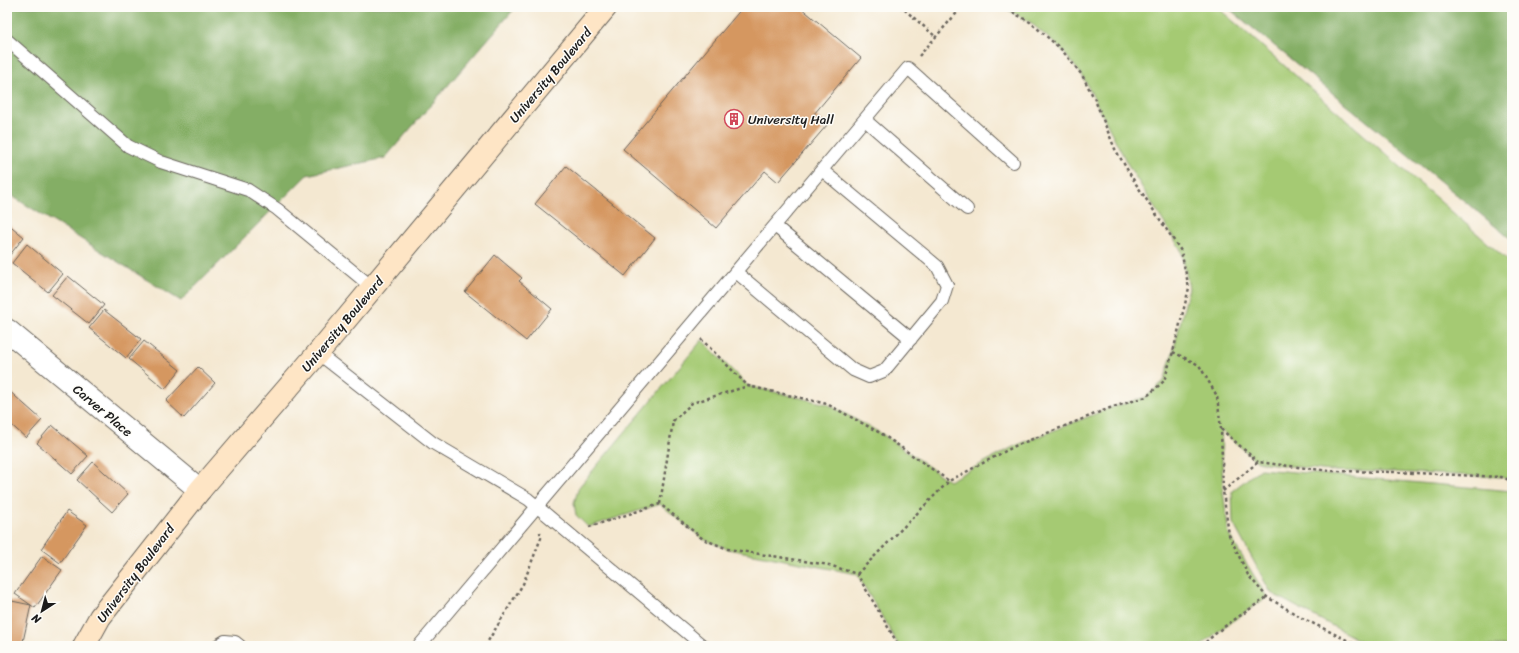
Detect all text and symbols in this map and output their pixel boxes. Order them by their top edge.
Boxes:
street label: University Boulevard [503,21,598,128]
building icon: University Hall [723,108,745,130]
place label: University Hall [748,108,834,131]
street label: University Boulevard [295,270,390,377]
street label: Carver Place [67,378,138,443]
street label: University Boulevard [90,518,181,628]
north arrow [22,591,62,631]
text: N [27,609,46,629]

